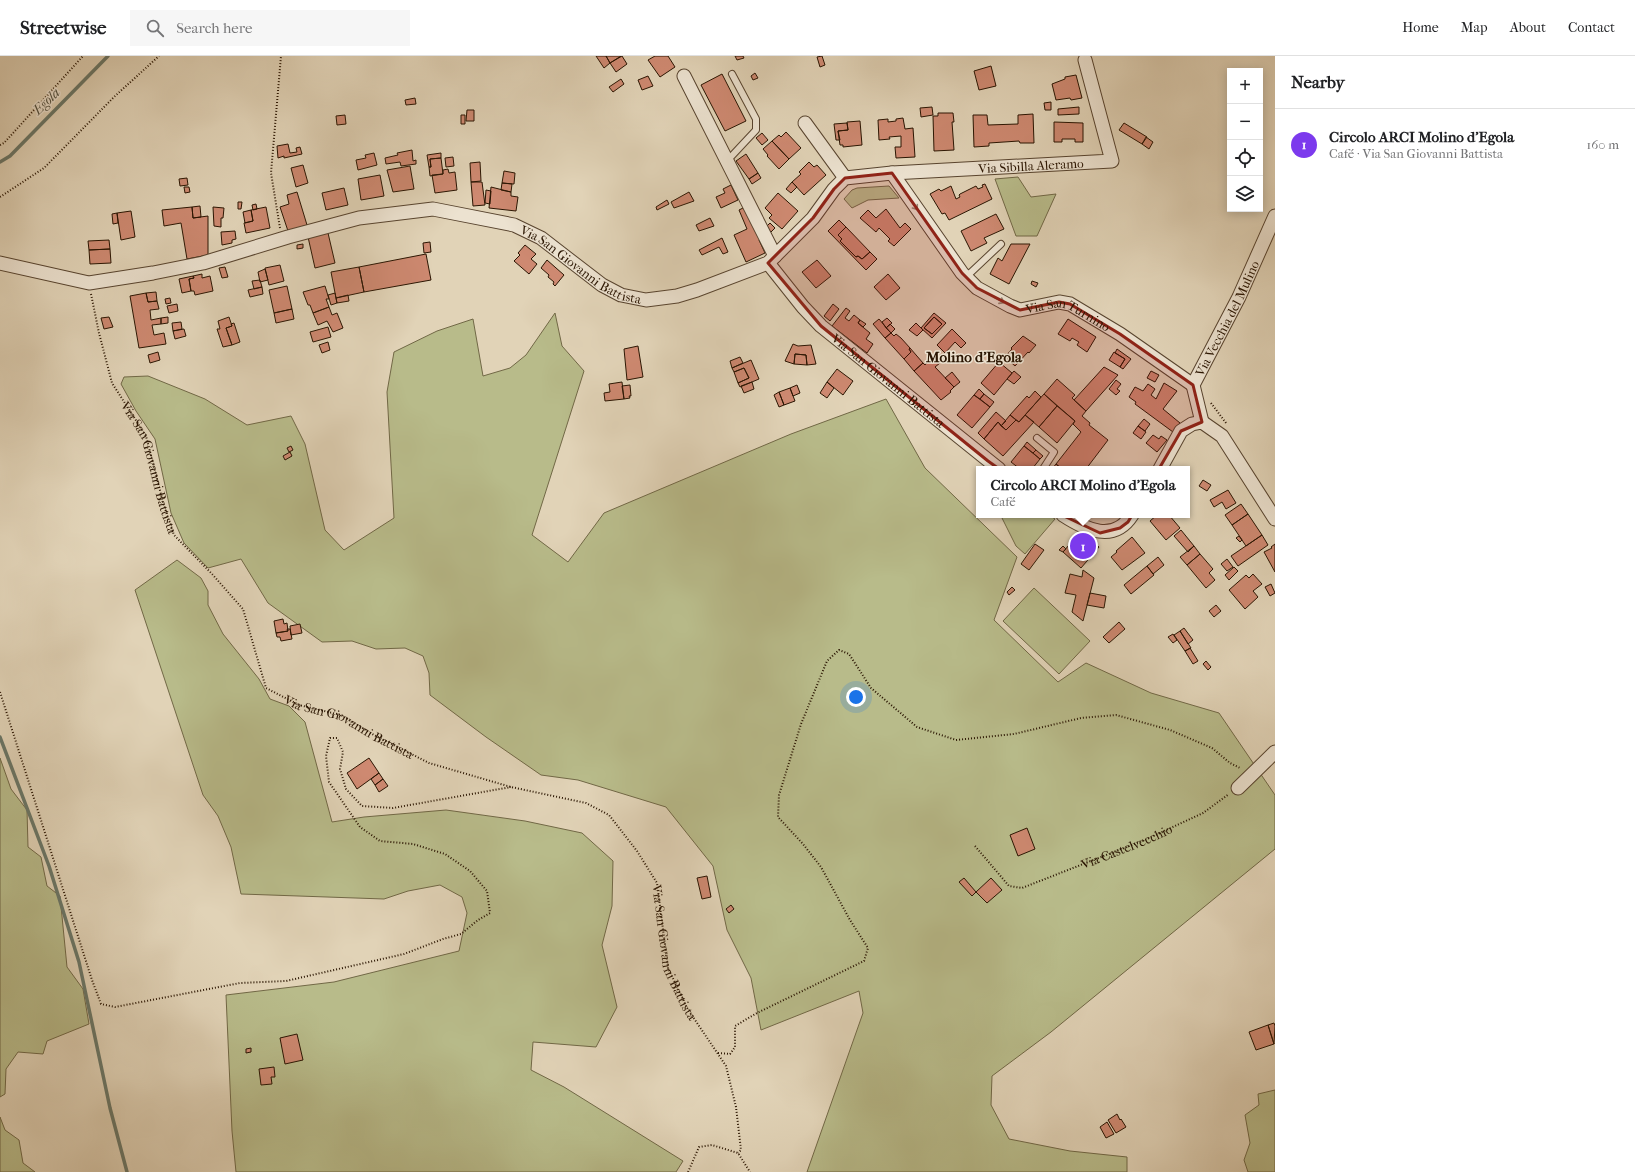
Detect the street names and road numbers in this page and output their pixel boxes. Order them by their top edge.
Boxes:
street label: Via Sibilla Aleramo [977,156,1084,176]
street label: Via San Giovanni Battista [517,222,643,307]
street label: Via Vecchia del Mulino [1192,258,1262,380]
street label: Via San Turnino [1023,295,1113,335]
street label: Via San Giovanni Battista [828,330,949,431]
street label: Via San Giovanni Battista [117,398,180,537]
street label: Via San Giovanni Battista [281,691,417,762]
street label: Via Castelvecchio [1078,821,1175,872]
street label: Via San Giovanni Battista [649,883,700,1024]

